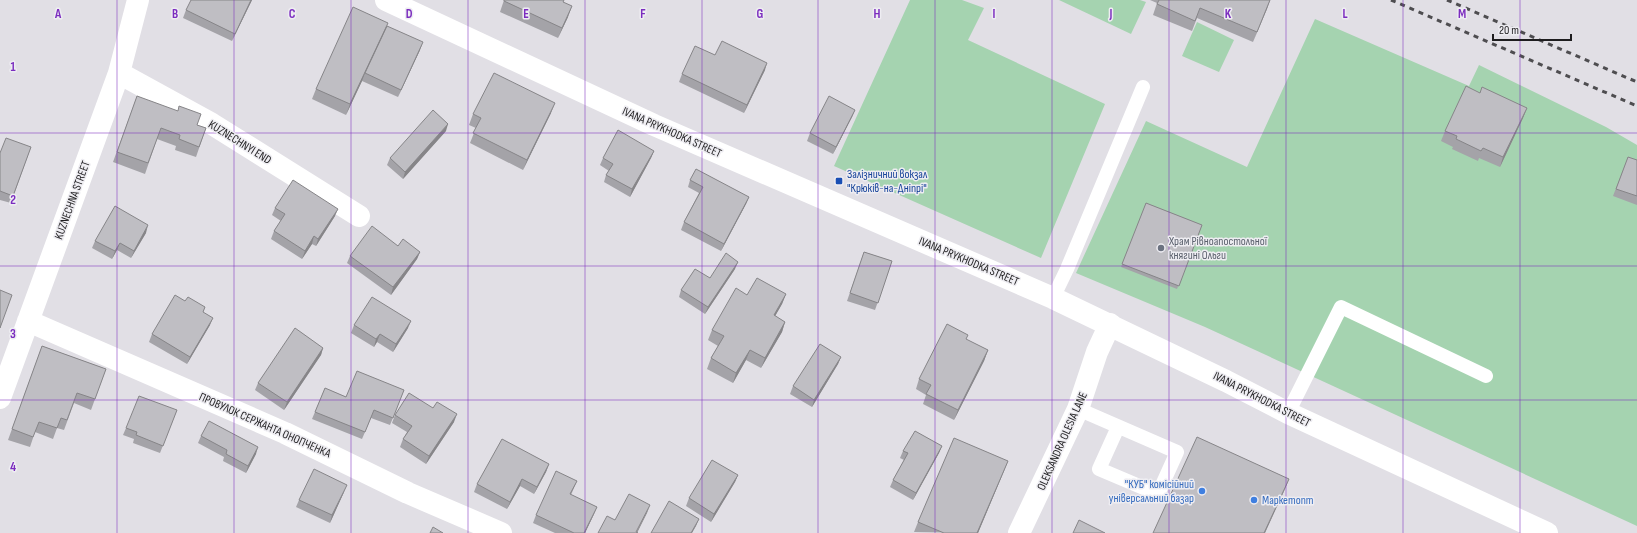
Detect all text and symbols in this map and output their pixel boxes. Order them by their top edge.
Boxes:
text: A [54,6,62,22]
text: B [172,6,178,22]
text: C [289,6,296,22]
text: D [406,6,413,22]
text: E [523,6,529,22]
text: F [640,6,646,22]
text: G [757,6,764,22]
text: H [874,6,881,22]
text: I [993,6,996,22]
text: J [1109,6,1113,22]
text: K [1225,6,1232,22]
text: L [1342,6,1348,22]
text: M [1458,6,1466,22]
scale bar [1493,16,1571,42]
text: 20 m [1499,23,1519,38]
text: 1 [10,59,16,75]
street label: IVANA PRYKHODKA STREET [620,104,724,161]
street label: KUZNECHNYI END [205,117,274,168]
street label: KUZNECHNA STREET [51,159,94,242]
place label: Залізничний вокзал "Крюкiв-на-Днiпрi" [847,167,928,196]
marker: Залізничний вокзал "Крюкiв-на-Днiпрi" [834,176,844,186]
text: 2 [10,192,16,208]
street label: IVANA PRYKHODKA STREET [917,234,1021,289]
place label: Храм Рівноапостольної княгині Ольги [1168,234,1268,263]
marker: Храм Рівноапостольної княгині Ольги [1156,243,1166,253]
text: 3 [10,326,16,342]
street label: IVANA PRYKHODKA STREET [1211,368,1313,431]
street label: ПРОВУЛОК СЕРЖАНТА ОНОПЧЕНКА [197,390,334,462]
street label: OLEKSANDRA OLESIA LANE [1034,390,1091,493]
text: 4 [10,459,16,475]
place label: "КУБ" комісійний універсальний базар [1109,477,1194,506]
marker: "КУБ" комісійний універсальний базар [1197,486,1207,496]
place label: Маркетопт [1262,493,1314,508]
marker: Маркетопт [1249,495,1259,505]

